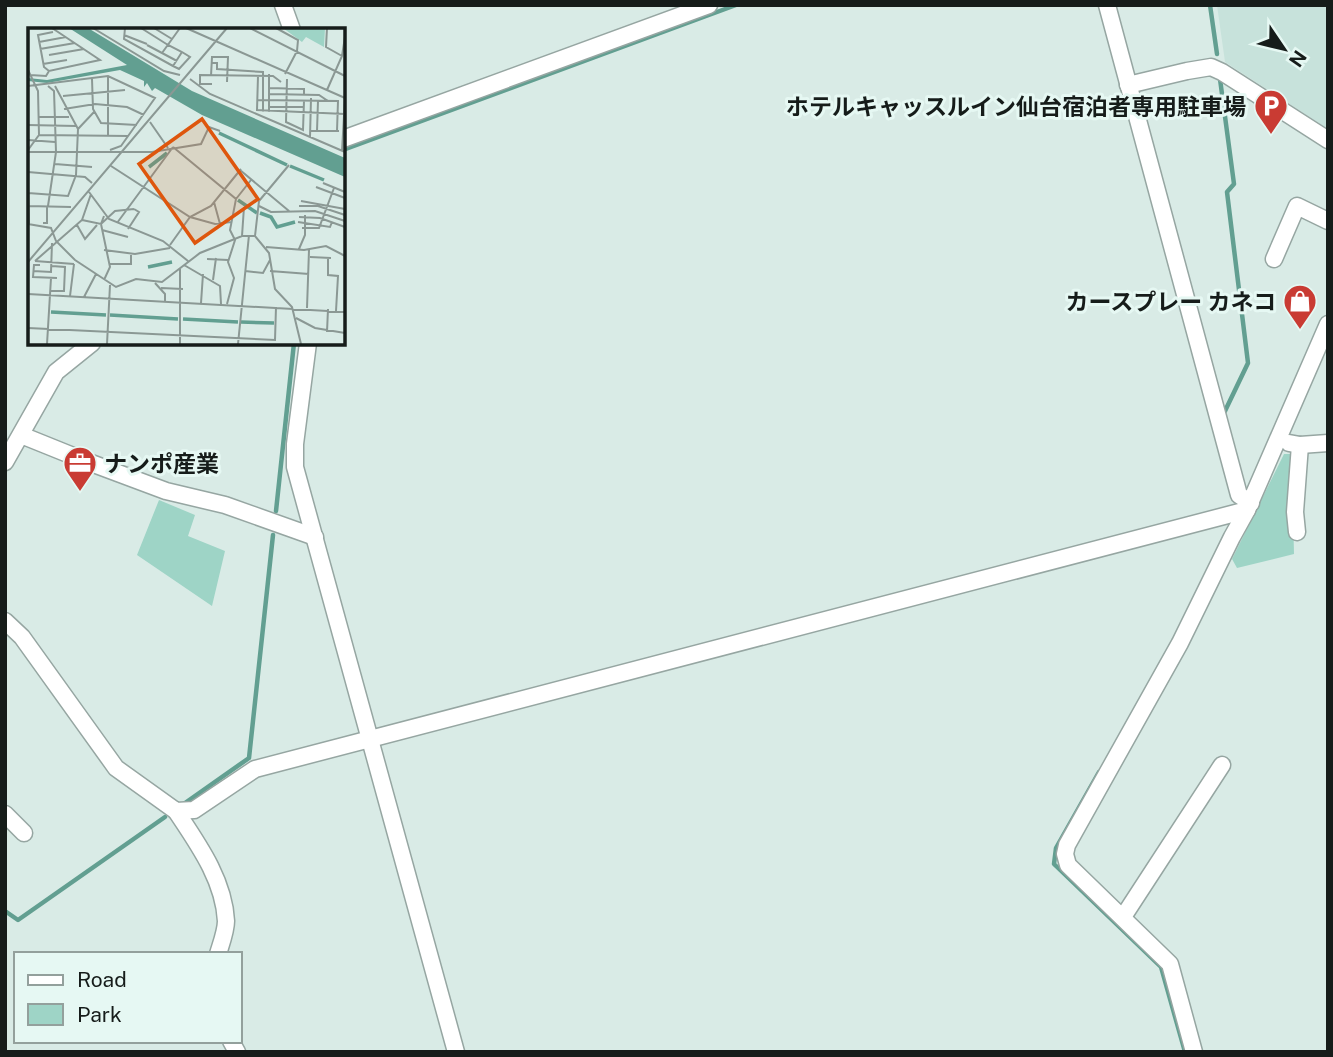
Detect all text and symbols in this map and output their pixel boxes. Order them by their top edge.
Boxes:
north arrow [1249,14,1319,84]
inset map [28,28,345,345]
text: N [1285,46,1311,71]
parking icon: ホテルキャッスルイン仙台宿泊者専用駐車場 [1252,87,1290,136]
place label: ホテルキャッスルイン仙台宿泊者専用駐車場 [786,93,1246,120]
shop icon: カースプレー カネコ [1281,282,1319,331]
place label: カースプレー カネコ [1065,288,1276,315]
office icon: ナンポ産業 [61,444,99,493]
place label: ナンポ産業 [104,450,219,477]
legend [14,952,242,1043]
text: Road [77,967,127,992]
text: Park [77,1002,122,1027]

